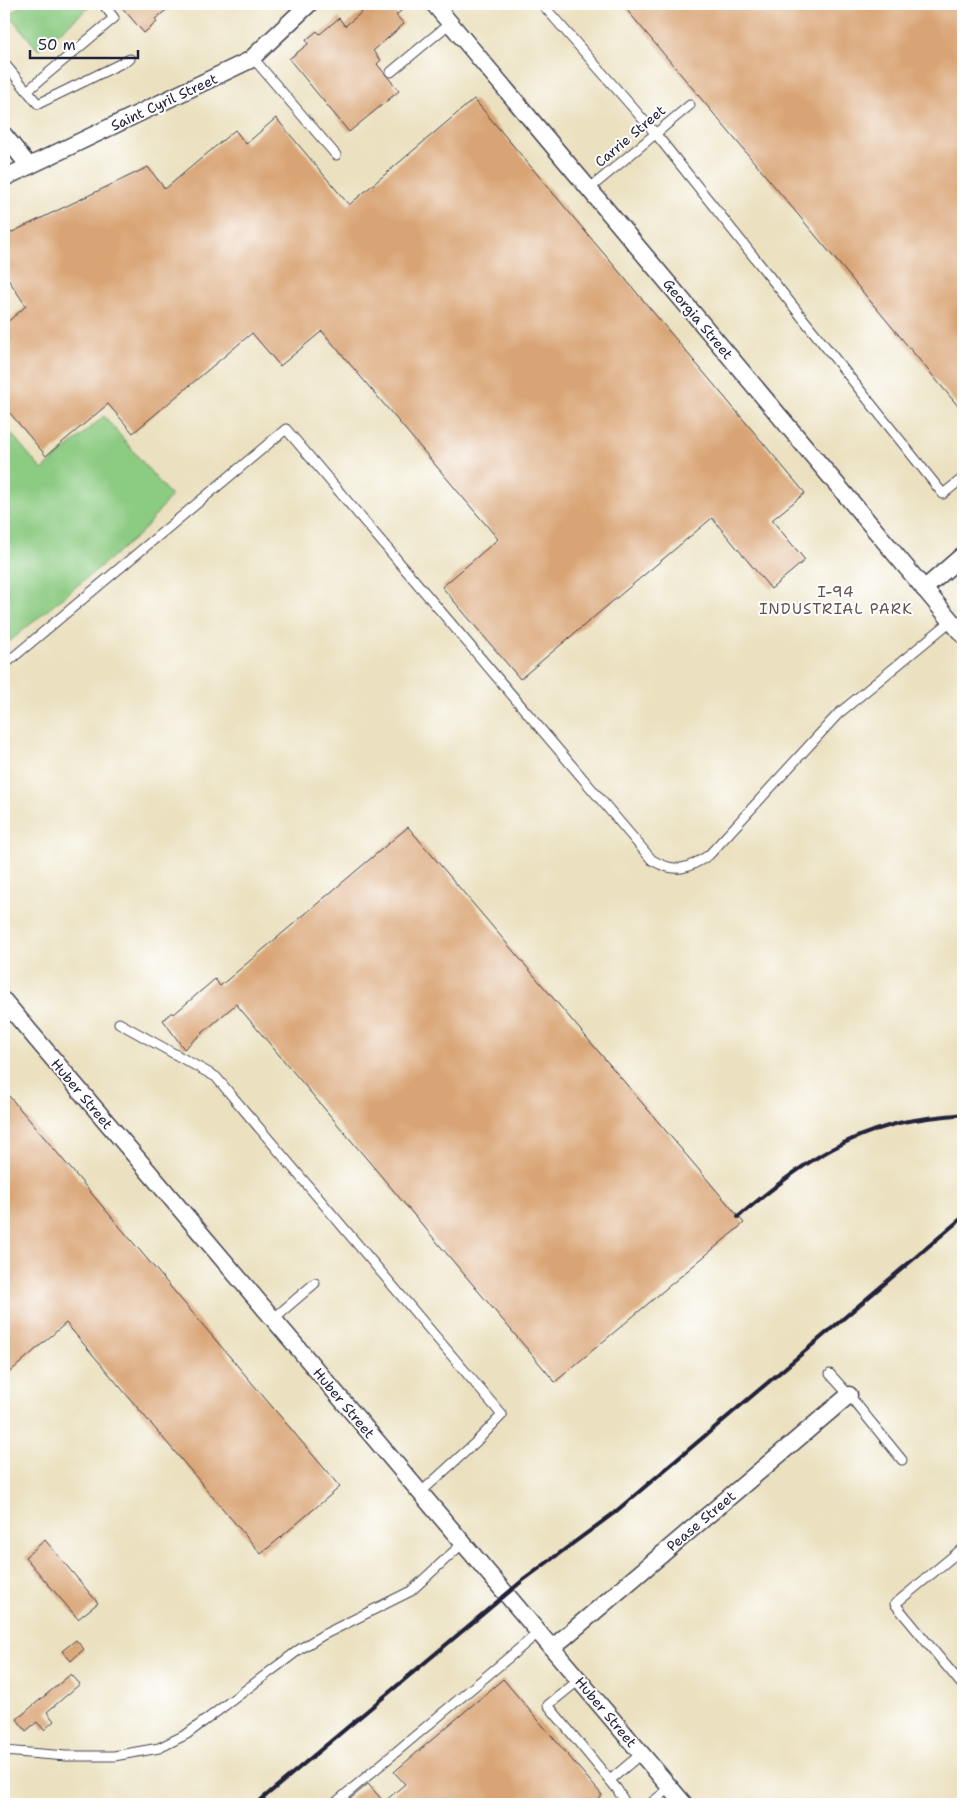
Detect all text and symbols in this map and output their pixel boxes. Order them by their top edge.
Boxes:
scale bar [30,28,138,60]
text: 50 m [38,35,76,55]
street label: Saint Cyril Street [108,69,220,135]
street label: Carrie Street [591,101,669,171]
street label: Georgia Street [659,275,737,363]
district label: I-94 INDUSTRIAL PARK [759,582,913,619]
street label: Huber Street [47,1055,117,1133]
street label: Huber Street [309,1364,379,1442]
street label: Pease Street [663,1487,739,1555]
street label: Huber Street [571,1673,641,1751]

